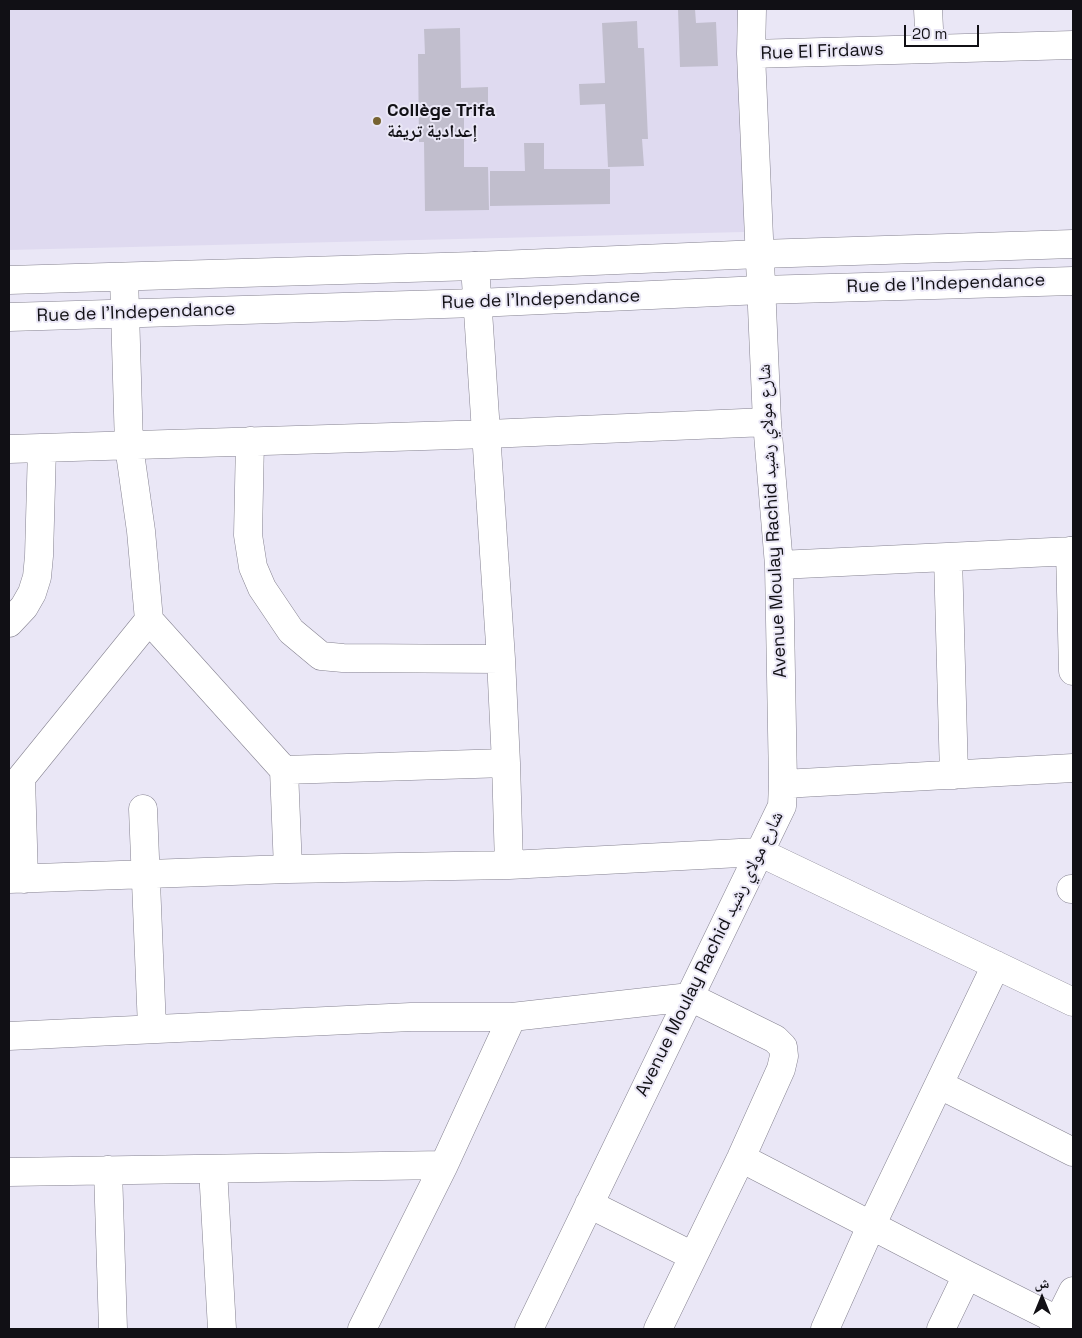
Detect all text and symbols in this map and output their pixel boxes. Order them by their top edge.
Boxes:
scale bar [907,15,982,47]
text: 20 m [912,24,947,43]
street label: Rue El Firdaws [760,39,884,65]
place label: Collège Trifa إعدادية تريفة [387,100,495,142]
marker: Collège Trifa إعدادية تريفة [371,115,383,127]
street label: Rue de l'Independance [846,270,1046,298]
street label: Rue de l'Independance [441,286,641,314]
street label: Rue de l'Independance [36,299,236,327]
street label: Avenue Moulay Rachid شارع مولاي رشيد [754,363,792,679]
street label: Avenue Moulay Rachid شارع مولاي رشيد [631,808,789,1100]
north arrow [1017,1273,1067,1323]
text: ش [1035,1274,1049,1292]

